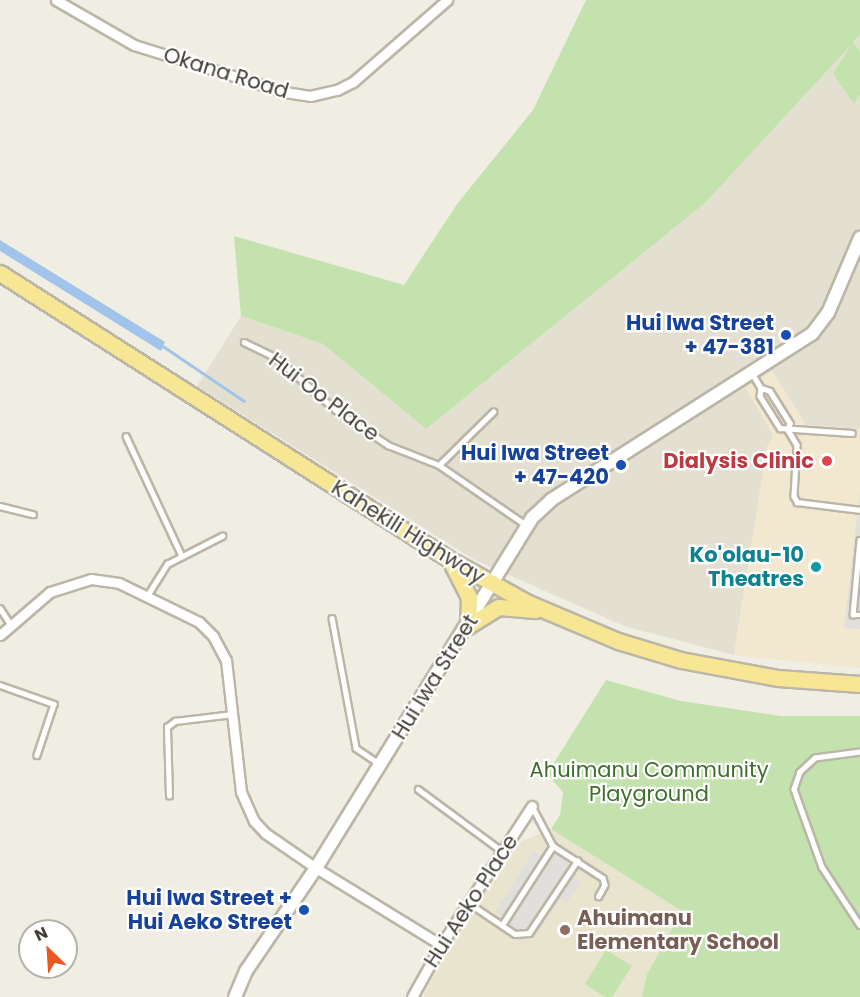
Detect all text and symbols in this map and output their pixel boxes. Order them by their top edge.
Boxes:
street label: Okana Road [160,42,292,104]
place label: Hui Iwa Street + 47-381 [626,310,774,360]
marker: Hui Iwa Street + 47-381 [779,328,793,342]
street label: Hui Oo Place [264,347,384,447]
place label: Hui Iwa Street + 47-420 [461,440,609,490]
place label: Dialysis Clinic [663,448,814,474]
marker: Dialysis Clinic [818,452,836,470]
marker: Hui Iwa Street + 47-420 [614,458,628,472]
street label: Kahekili Highway [327,475,489,589]
place label: Ko'olau-10 Theatres [690,542,804,592]
marker: Ko'olau-10 Theatres [809,560,823,574]
street label: Hui Iwa Street [387,610,483,744]
park label: Ahuimanu Community Playground [530,757,768,807]
street label: Hui Aeko Place [419,830,523,972]
place label: Hui Iwa Street + Hui Aeko Street [126,885,292,935]
marker: Hui Iwa Street + Hui Aeko Street [297,903,311,917]
place label: Ahuimanu Elementary School [577,905,779,955]
north arrow [18,919,78,979]
text: N [31,921,51,947]
marker: Ahuimanu Elementary School [558,923,572,937]

